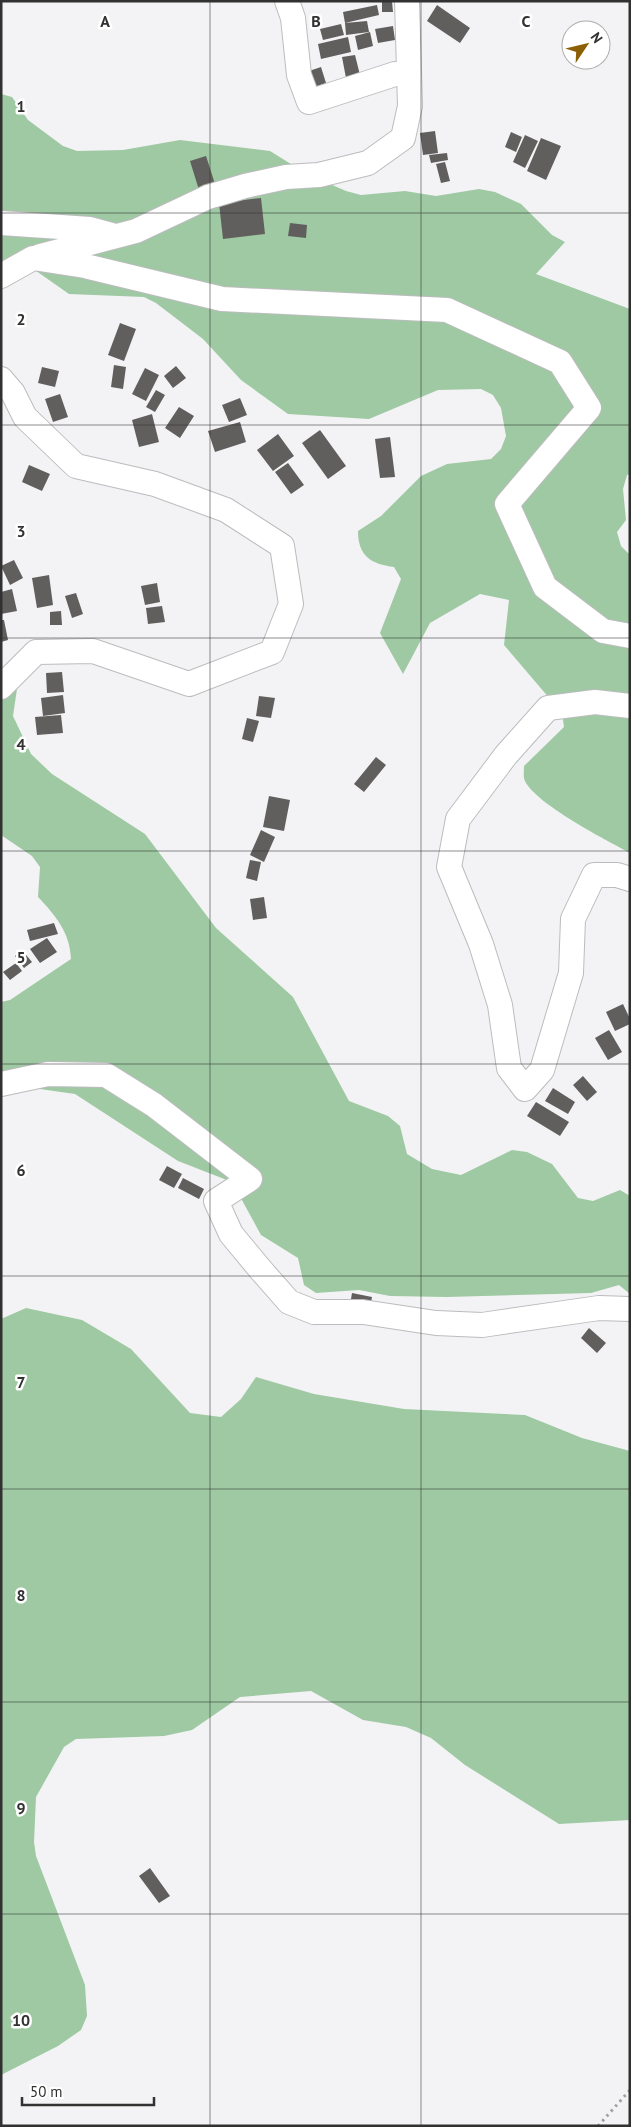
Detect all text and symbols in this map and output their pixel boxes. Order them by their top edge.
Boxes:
text: A [100,11,110,31]
text: B [311,11,321,31]
text: C [522,11,531,31]
north arrow [561,20,611,70]
text: N [587,29,607,46]
text: 1 [16,96,26,116]
text: 2 [16,309,26,329]
text: 3 [16,521,26,541]
text: 4 [16,734,26,754]
text: 5 [16,947,26,967]
text: 6 [16,1160,26,1180]
text: 7 [16,1372,26,1392]
text: 8 [16,1585,26,1605]
text: 9 [16,1798,26,1818]
text: 10 [12,2010,30,2030]
scale bar [22,2074,155,2106]
text: 50 m [30,2082,63,2101]

